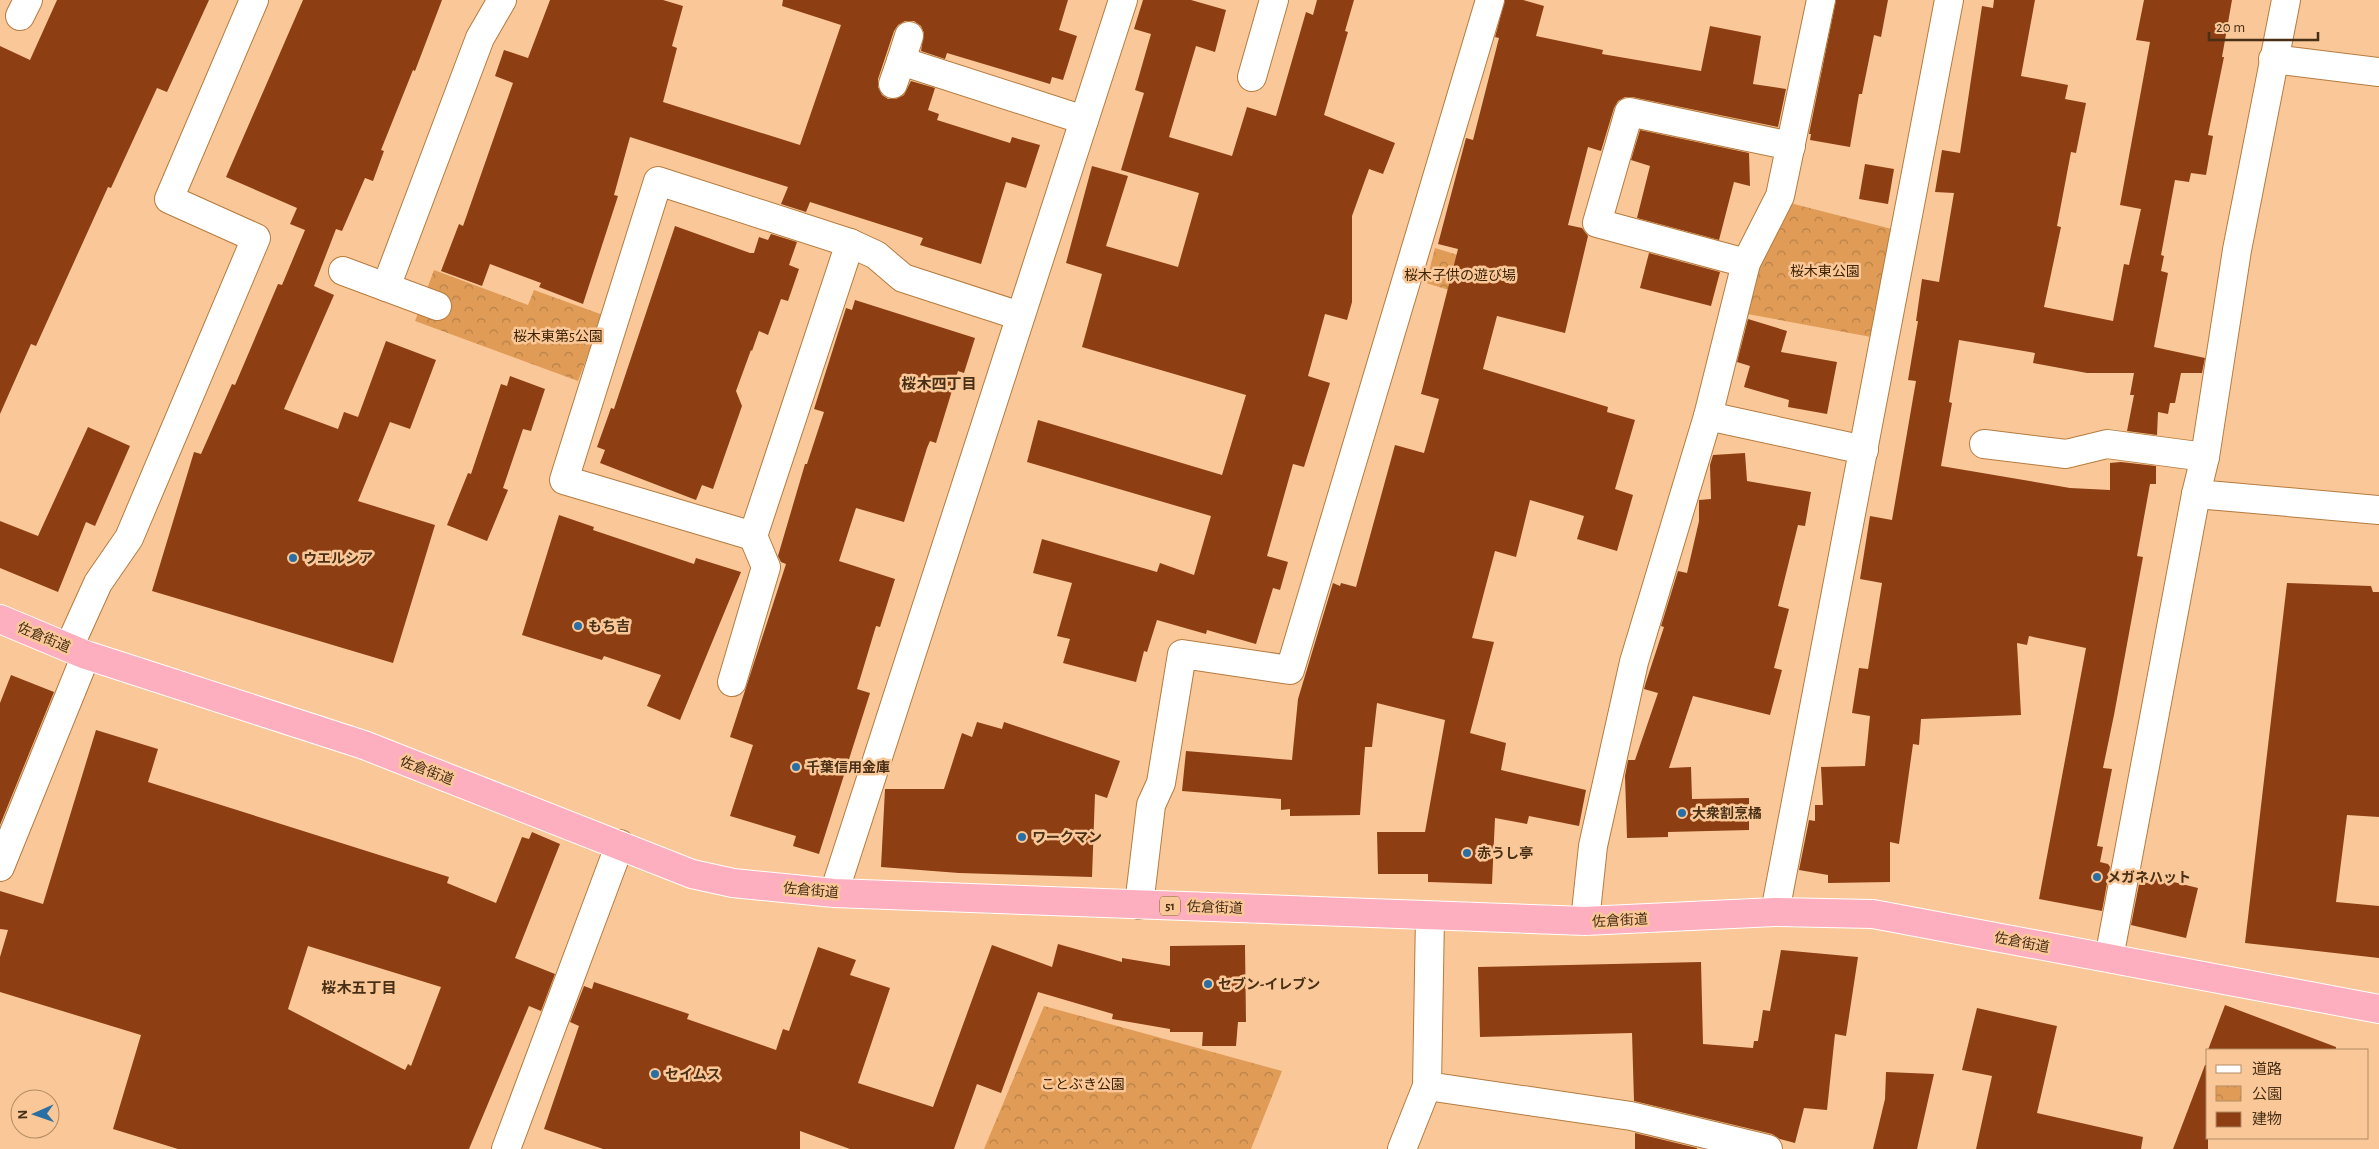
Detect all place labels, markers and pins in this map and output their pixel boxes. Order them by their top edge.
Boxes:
place label: ウエルシア [303,551,373,566]
marker: ウエルシア [287,552,299,564]
place label: もち吉 [588,619,630,634]
marker: もち吉 [572,620,584,632]
place label: 千葉信用金庫 [806,760,890,775]
marker: 千葉信用金庫 [790,761,802,773]
place label: 大衆割烹橘 [1692,805,1762,821]
marker: 大衆割烹橘 [1676,807,1688,819]
place label: ワークマン [1032,830,1102,845]
marker: ワークマン [1016,831,1028,843]
place label: 赤うし亭 [1477,846,1533,861]
marker: 赤うし亭 [1461,847,1473,859]
place label: メガネハット [2107,870,2191,885]
marker: メガネハット [2091,871,2103,883]
place label: セブン-イレブン [1218,976,1320,992]
marker: セブン-イレブン [1202,978,1214,990]
place label: セイムス [665,1067,721,1082]
marker: セイムス [649,1068,661,1080]

